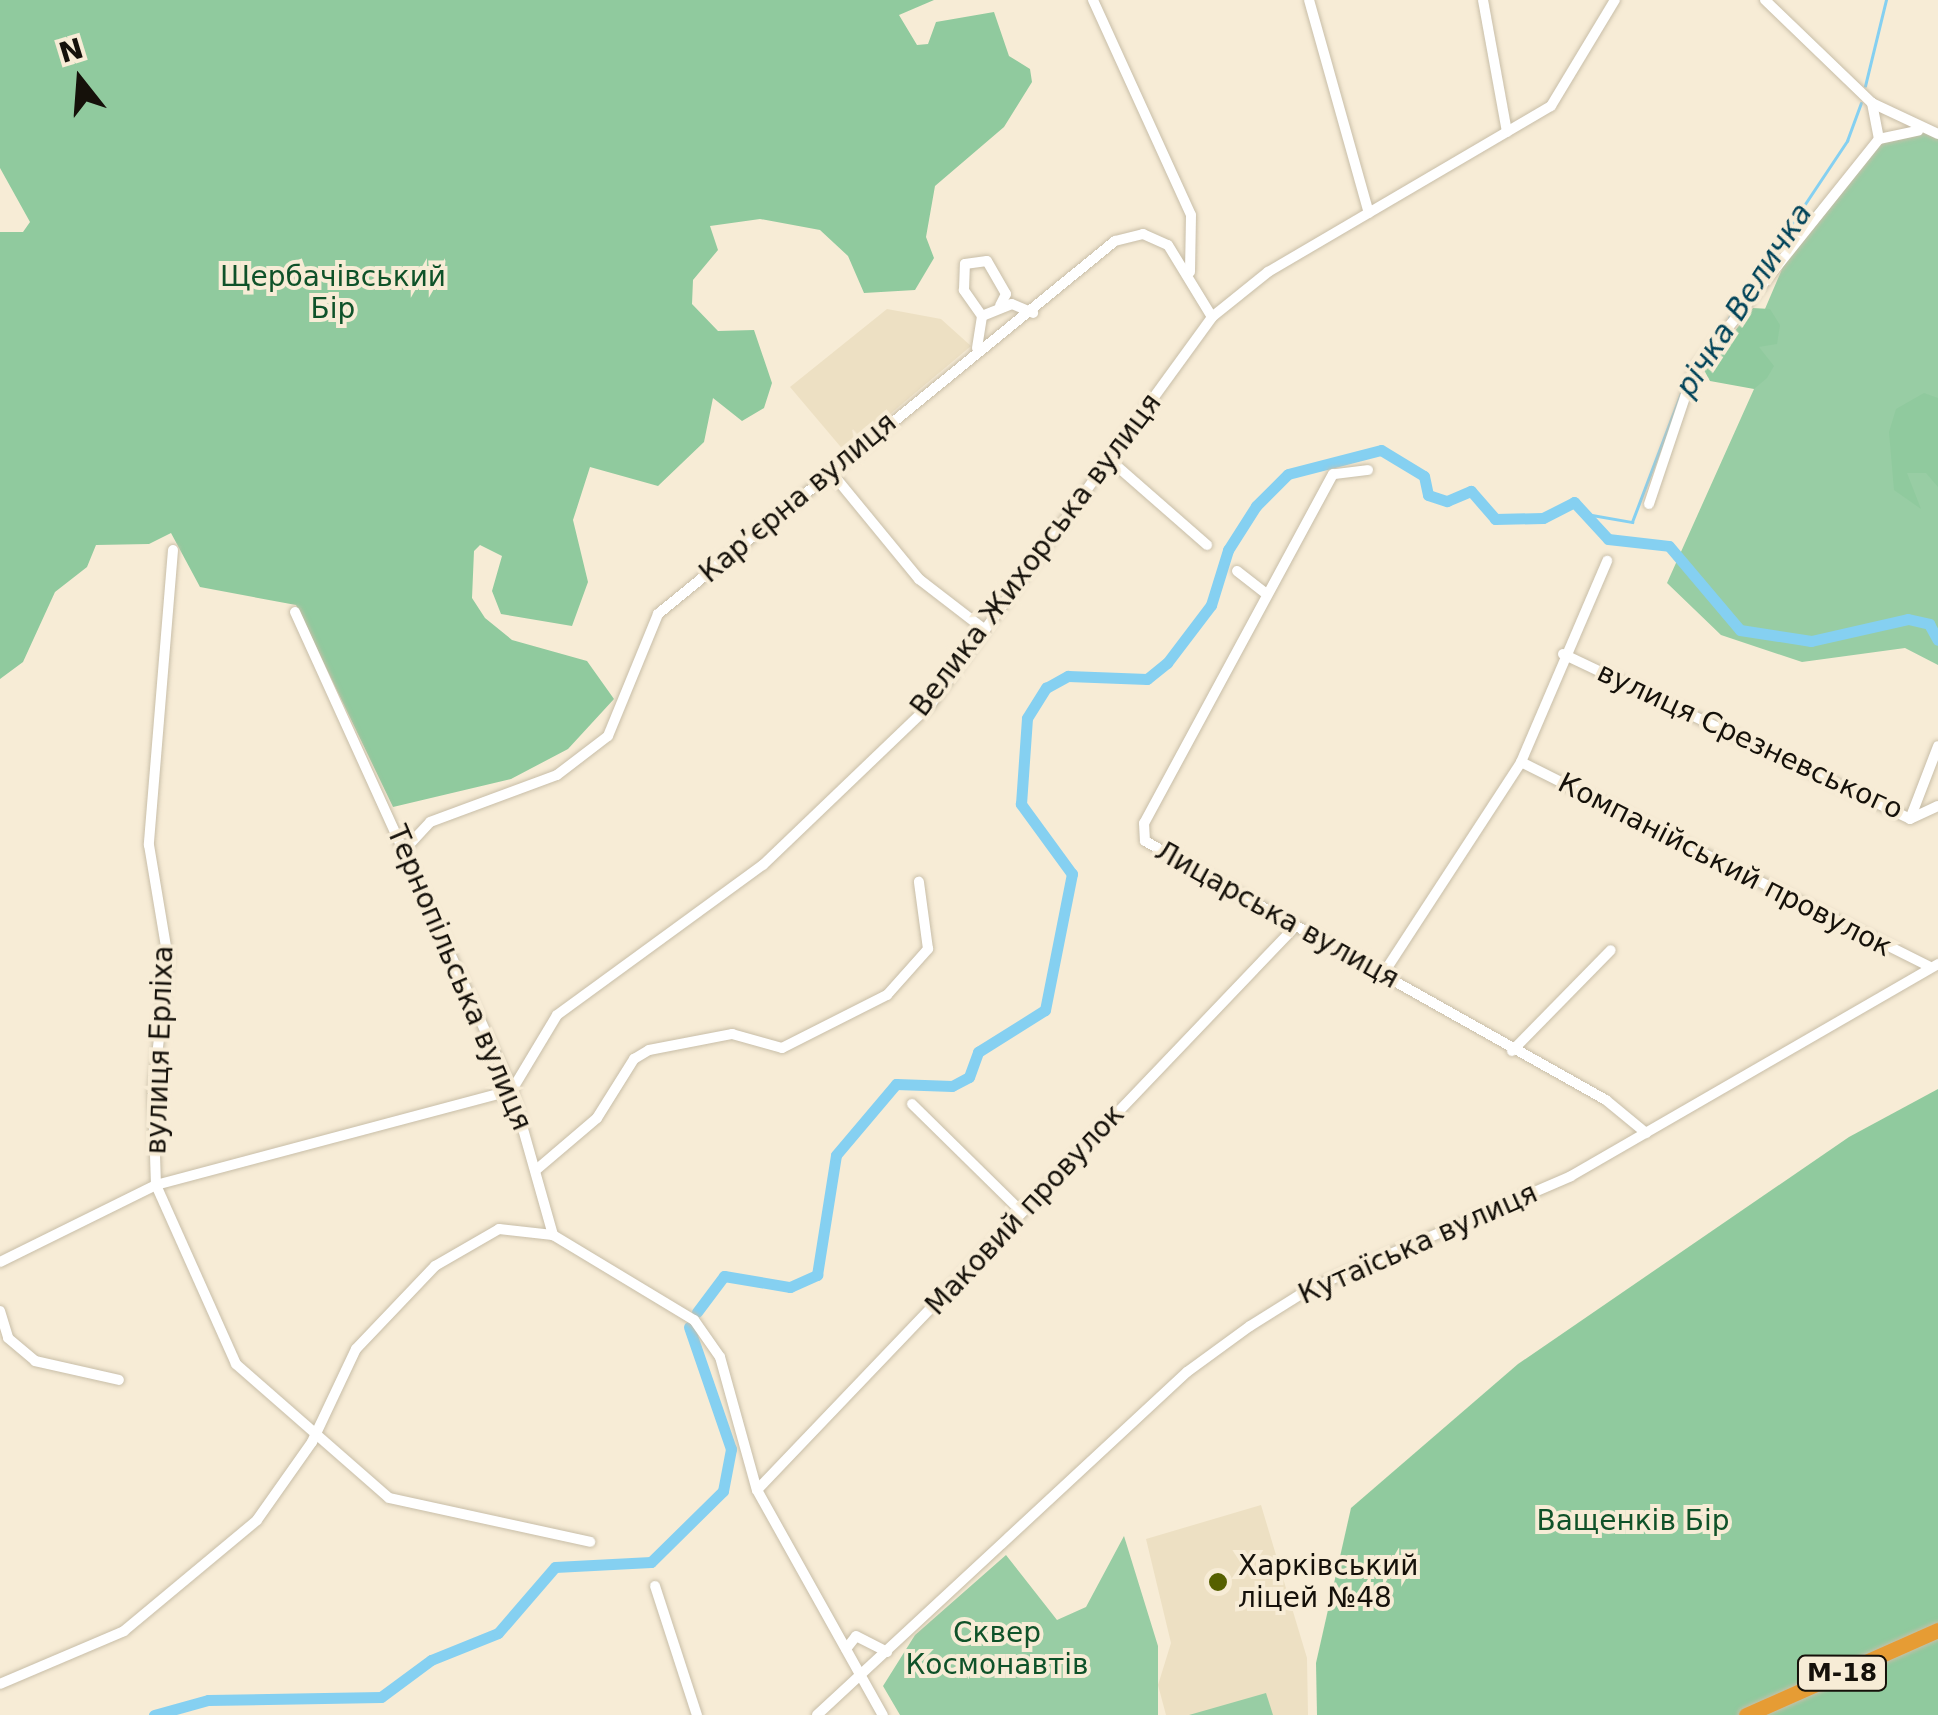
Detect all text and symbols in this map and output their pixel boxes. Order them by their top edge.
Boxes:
north arrow [30,30,130,130]
text: N [55,32,87,70]
water label: річка Величка [1668,197,1820,403]
park label: Щербачівський Бір [220,260,446,326]
street label: Велика Жихорська вулиця [904,387,1168,723]
street label: Кар’єрна вулиця [693,406,903,590]
street label: вулиця Срезневського [1592,655,1908,827]
street label: Компанійський провулок [1552,766,1898,964]
street label: Тернопільська вулиця [379,820,539,1136]
street label: Лицарська вулиця [1149,834,1405,996]
street label: вулиця Ерліха [140,945,180,1155]
street label: Маковий провулок [919,1098,1131,1322]
street label: Кутаїська вулиця [1293,1176,1543,1312]
park label: Ващенків Бір [1536,1504,1730,1538]
place label: Харківський ліцей №48 [1238,1549,1419,1615]
marker: Харківський ліцей №48 [1207,1571,1229,1593]
park label: Сквер Космонавтів [905,1616,1089,1682]
road number: М-18 [1794,1653,1890,1693]

